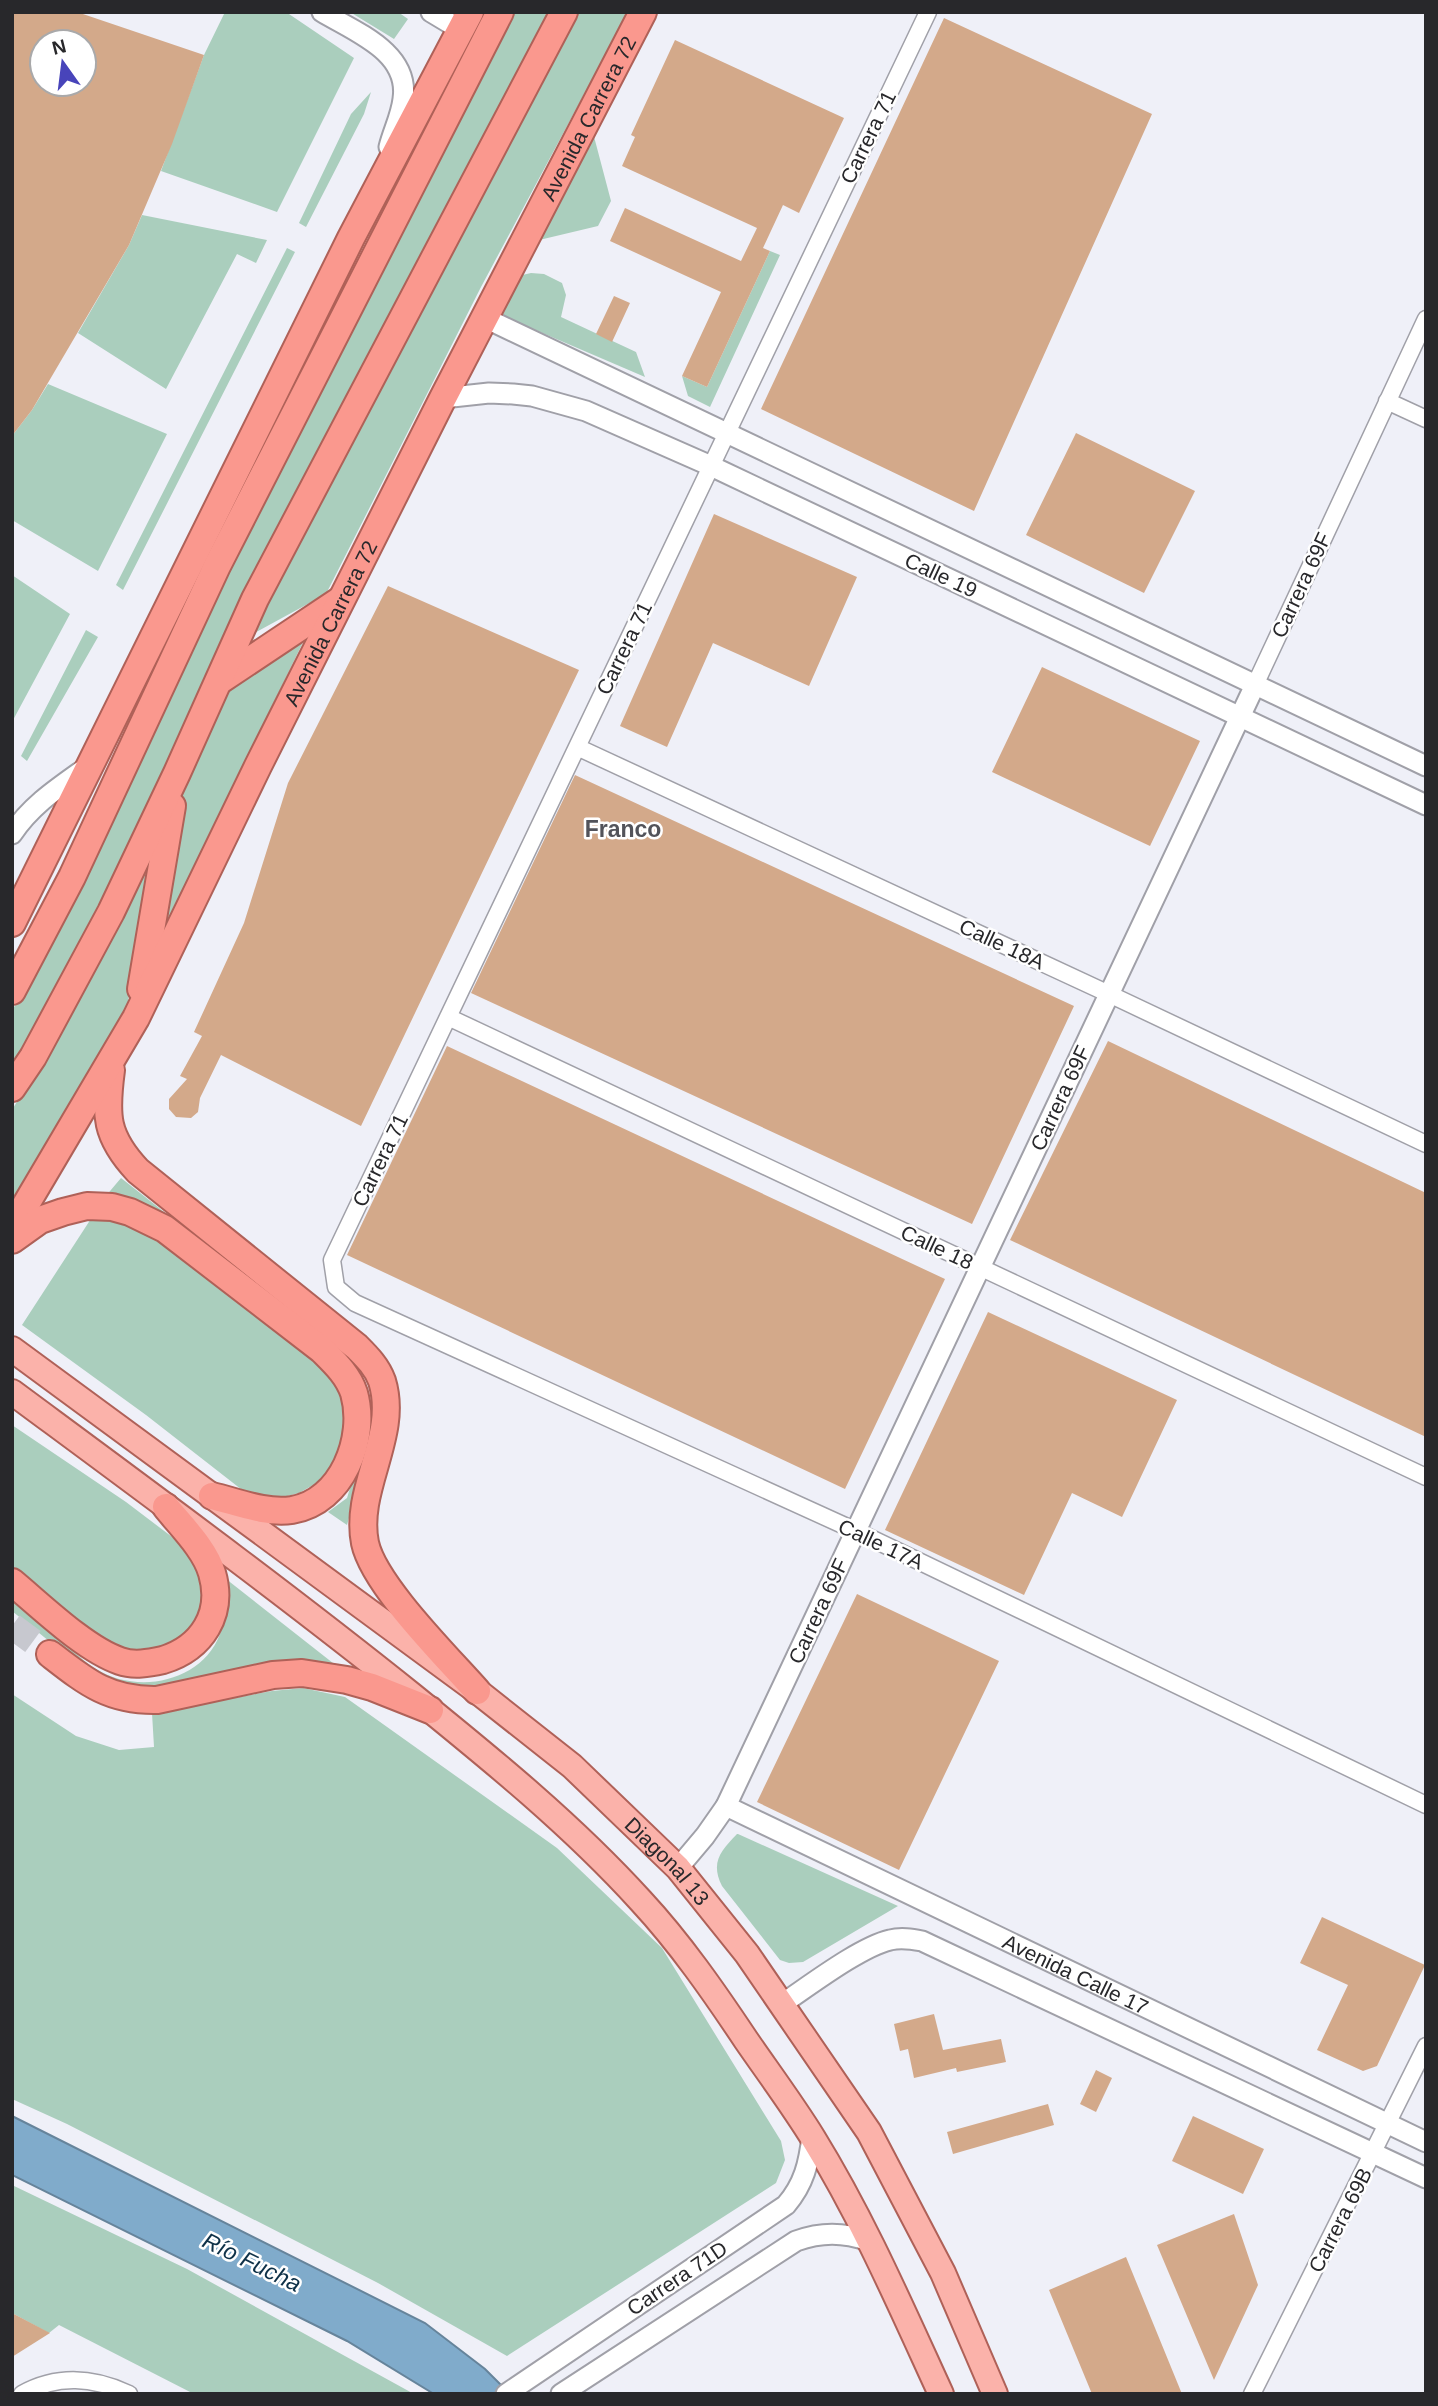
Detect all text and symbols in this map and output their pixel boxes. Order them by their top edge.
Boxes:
north arrow [28,28,98,98]
street label: Avenida Carrera 72 [536,32,640,204]
text: N [50,35,68,59]
street label: Carrera 71 [836,87,900,187]
street label: Carrera 69F [1267,529,1335,641]
street label: Avenida Carrera 72 [279,537,381,709]
street label: Calle 19 [901,548,981,602]
street label: Carrera 71 [592,598,656,698]
district label: Franco [585,816,661,842]
street label: Calle 18A [956,914,1048,974]
street label: Carrera 69F [1026,1042,1094,1154]
street label: Carrera 71 [348,1110,412,1210]
street label: Calle 18 [897,1220,977,1274]
street label: Calle 17A [835,1514,927,1574]
street label: Carrera 69F [784,1555,852,1667]
street label: Diagonal 13 [621,1812,714,1909]
street label: Avenida Calle 17 [999,1929,1152,2019]
street label: Carrera 69B [1304,2164,1376,2276]
water label: Río Fucha [199,2227,305,2297]
street label: Carrera 71D [623,2236,731,2320]

